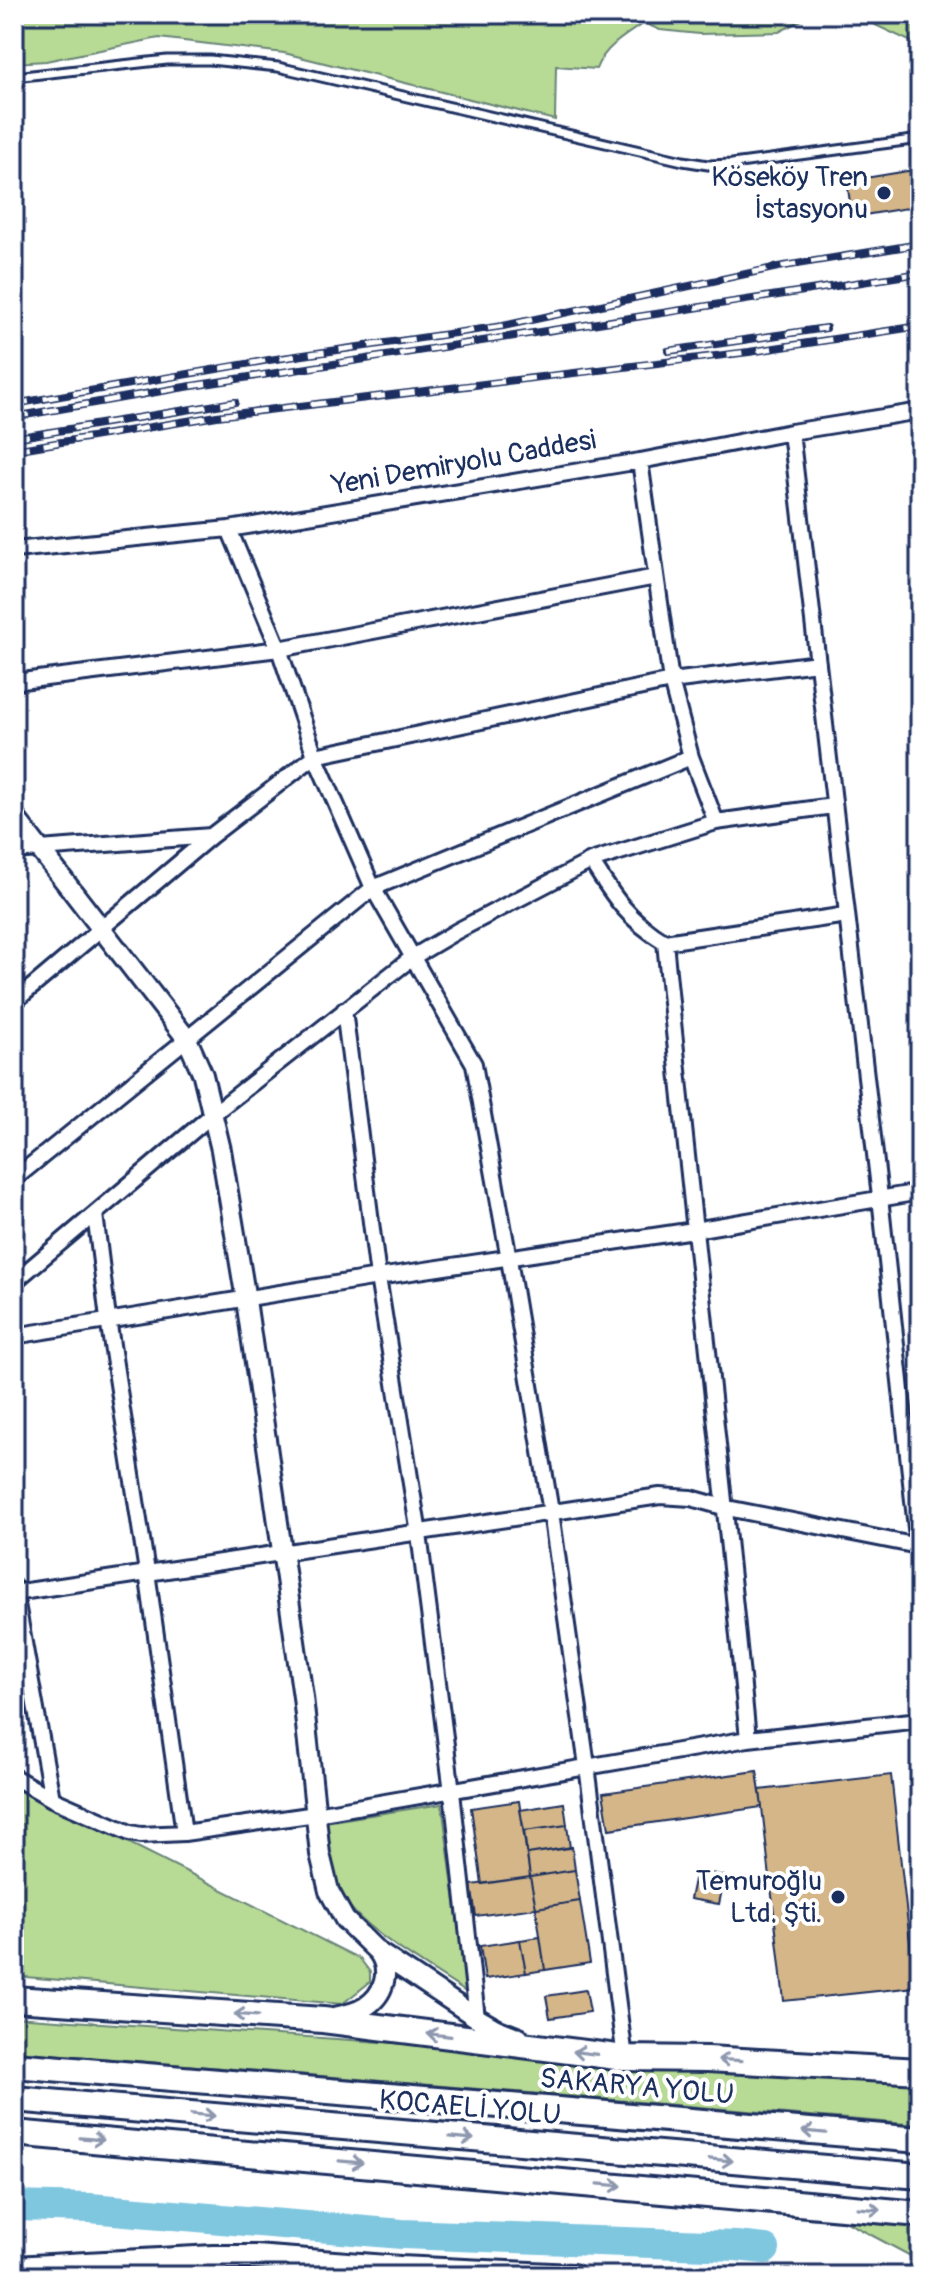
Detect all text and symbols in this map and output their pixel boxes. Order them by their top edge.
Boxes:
place label: Köseköy Tren İstasyonu [711,160,868,227]
marker: Köseköy Tren İstasyonu [875,184,893,202]
street label: Yeni Demiryolu Caddesi [328,423,599,504]
place label: Temuroğlu Ltd. Şti. [696,1864,822,1931]
marker: Temuroğlu Ltd. Şti. [829,1888,847,1906]
one-way arrow [233,2007,259,2022]
one-way arrow [427,2027,452,2042]
one-way arrow [572,2046,598,2061]
one-way arrow [717,2052,744,2067]
street label: SAKARYA YOLU [539,2061,735,2113]
street label: KOCAELİ YOLU [377,2083,563,2133]
one-way arrow [189,2108,216,2123]
one-way arrow [801,2124,828,2139]
one-way arrow [448,2130,475,2145]
one-way arrow [78,2132,105,2147]
one-way arrow [707,2153,734,2168]
one-way arrow [337,2155,364,2170]
one-way arrow [596,2178,623,2193]
one-way arrow [855,2202,881,2217]

